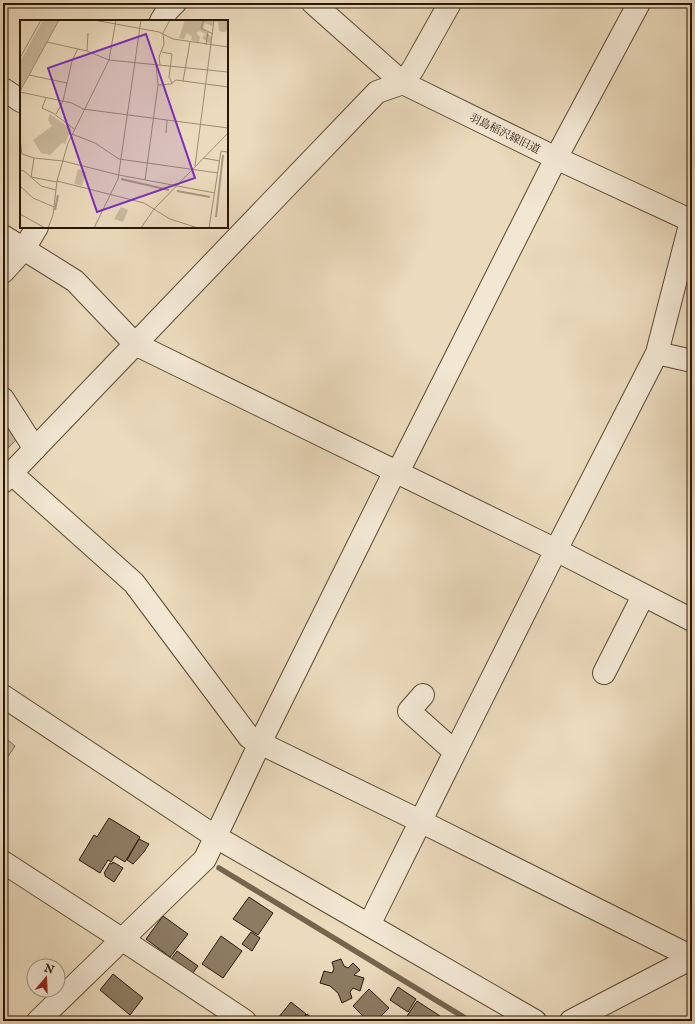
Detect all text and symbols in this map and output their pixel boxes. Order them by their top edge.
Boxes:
inset map [20,20,228,228]
street label: 羽島稲沢線旧道 [467,111,542,157]
north arrow [26,958,66,998]
text: N [41,961,56,978]

